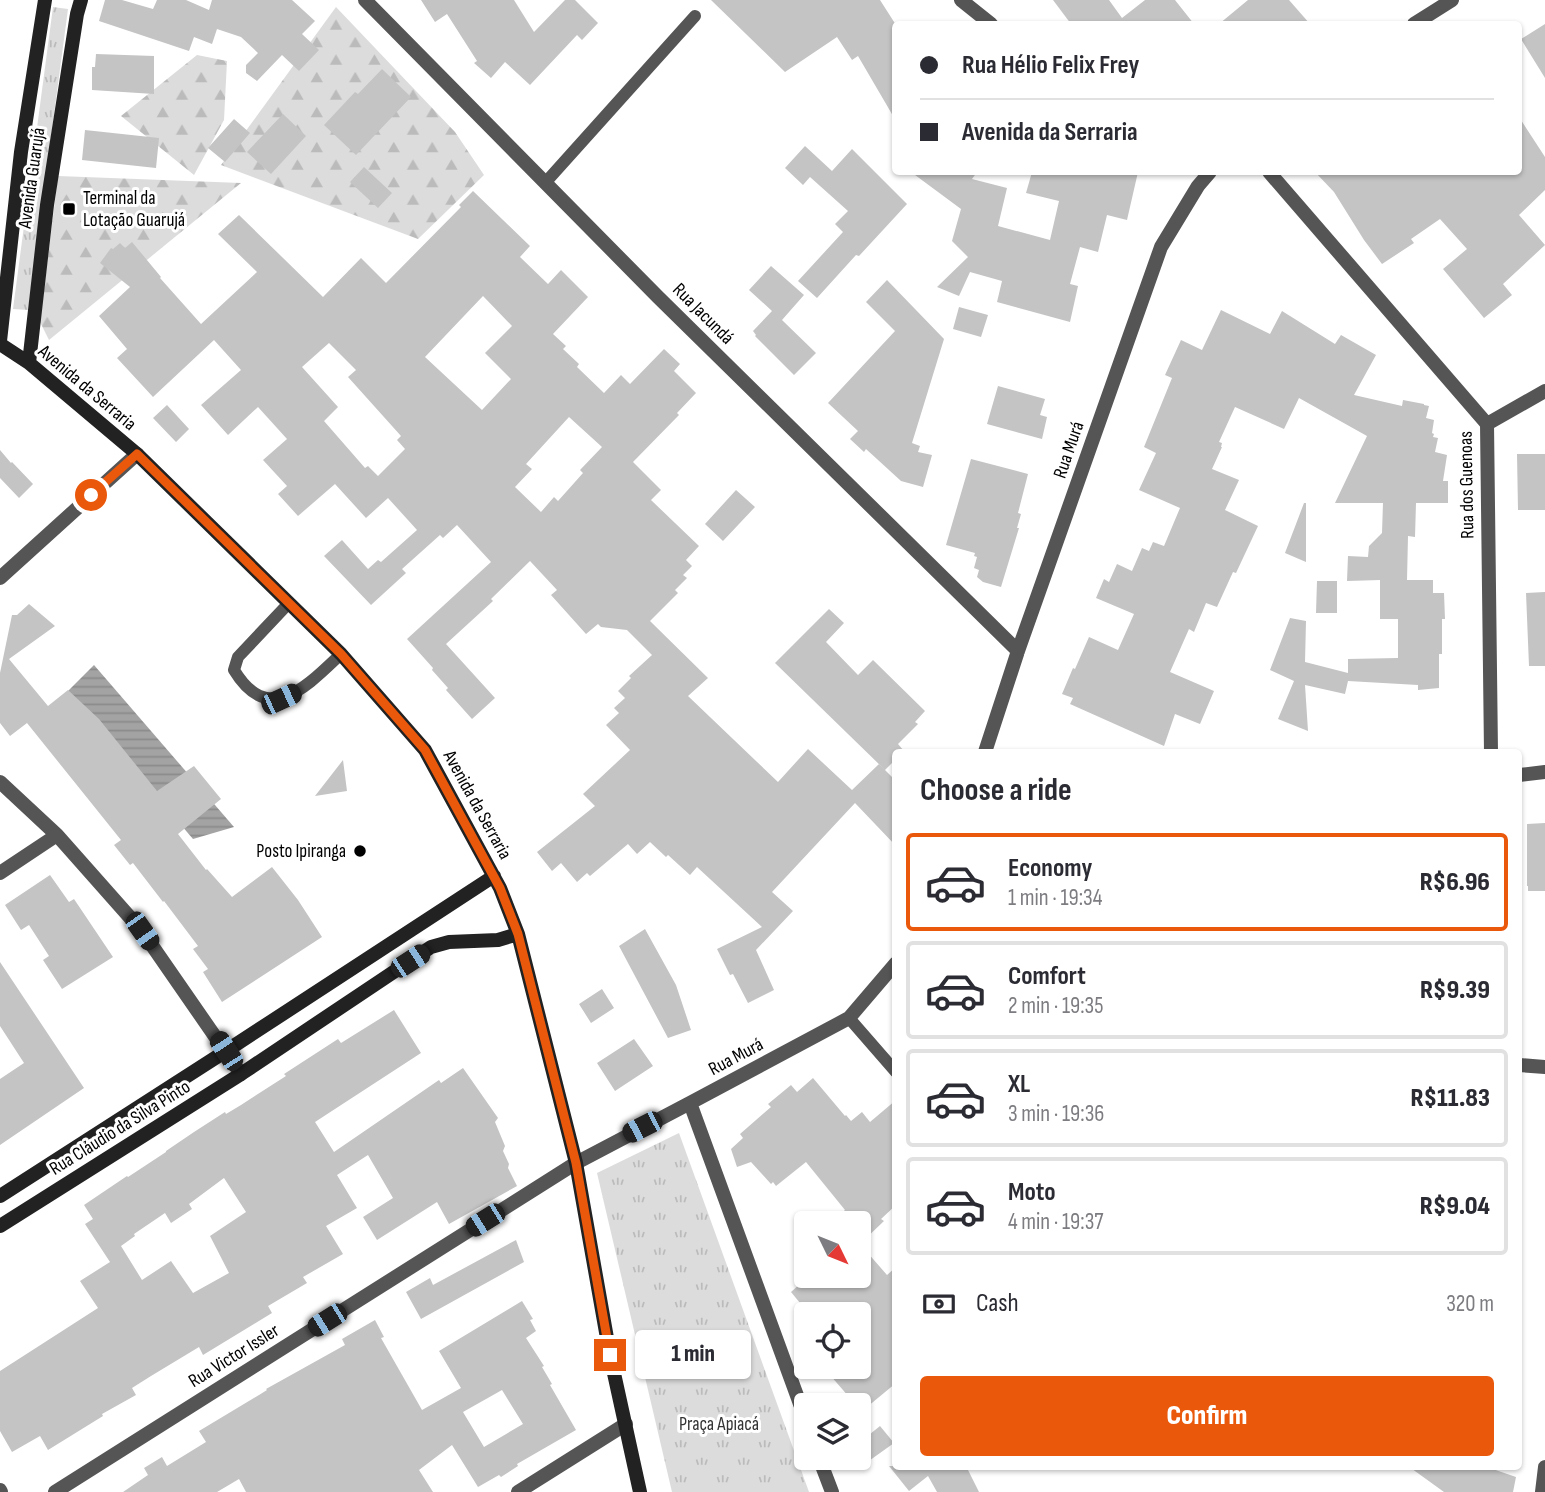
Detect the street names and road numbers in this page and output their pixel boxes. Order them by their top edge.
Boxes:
street label: Avenida Guarujá [13,126,50,231]
street label: Rua Jacundá [668,279,738,349]
street label: Avenida da Serraria [33,340,141,436]
street label: Rua Murá [1049,418,1089,482]
street label: Rua dos Guenoas [1455,431,1479,539]
street label: Avenida da Serraria [437,746,516,863]
street label: Rua Murá [705,1033,767,1081]
street label: Rua Cláudio da Silva Pinto [45,1075,195,1181]
street label: Rua Victor Issler [184,1319,284,1393]

